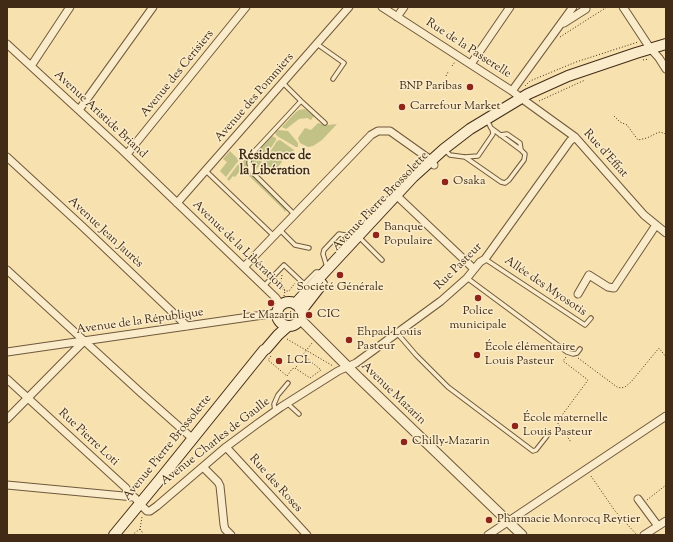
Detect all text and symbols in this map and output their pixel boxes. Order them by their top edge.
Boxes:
street label: Rue de la Passerelle [423,16,513,82]
street label: Avenue des Cerisiers [138,28,218,120]
street label: Avenue des Pommiers [213,51,297,145]
street label: Avenue Aristide Briand [51,68,149,162]
place label: BNP Paribas [399,80,462,94]
marker: BNP Paribas [465,82,475,92]
place label: Carrefour Market [410,100,501,114]
marker: Carrefour Market [397,102,407,112]
street label: Rue d'Effiat [580,127,630,181]
district label: Résidence de la Libération [239,149,311,180]
street label: Avenue Pierre Brossolette [330,149,432,255]
place label: Osaka [453,175,486,189]
marker: Osaka [440,177,450,187]
street label: Avenue Jean Jaurès [64,194,146,272]
street label: Avenue de la Libération [189,198,287,294]
place label: Banque Populaire [384,221,433,249]
marker: Banque Populaire [371,230,381,240]
street label: Rue Pasteur [432,240,486,294]
street label: Allée des Myosotis [501,254,589,320]
marker: Société Générale [335,270,345,280]
place label: Société Générale [296,281,384,295]
marker: Police municipale [473,293,483,303]
marker: Le Mazarin [266,298,276,308]
place label: Police municipale [450,305,506,333]
street label: Avenue de la République [75,306,205,338]
place label: CIC [317,308,340,322]
place label: Le Mazarin [243,309,299,323]
marker: CIC [304,310,314,320]
place label: Ehpad Louis Pasteur [357,326,421,354]
marker: Ehpad Louis Pasteur [344,335,354,345]
place label: École élémentaire Louis Pasteur [485,341,575,369]
marker: École élémentaire Louis Pasteur [472,350,482,360]
place label: LCL [287,354,311,368]
marker: LCL [274,356,284,366]
street label: Avenue Mazarin [358,360,428,428]
street label: Avenue Pierre Brossolette [121,392,215,504]
street label: Avenue Charles de Gaulle [159,395,273,489]
street label: Rue Pierre Loti [55,406,121,470]
place label: École maternelle Louis Pasteur [523,412,608,440]
marker: École maternelle Louis Pasteur [510,421,520,431]
place label: Chilly-Mazarin [412,435,490,449]
marker: Chilly-Mazarin [399,437,409,447]
street label: Rue des Roses [245,452,305,516]
place label: Pharmacie Monrocq Reytier [497,513,640,527]
marker: Pharmacie Monrocq Reytier [484,515,494,525]

